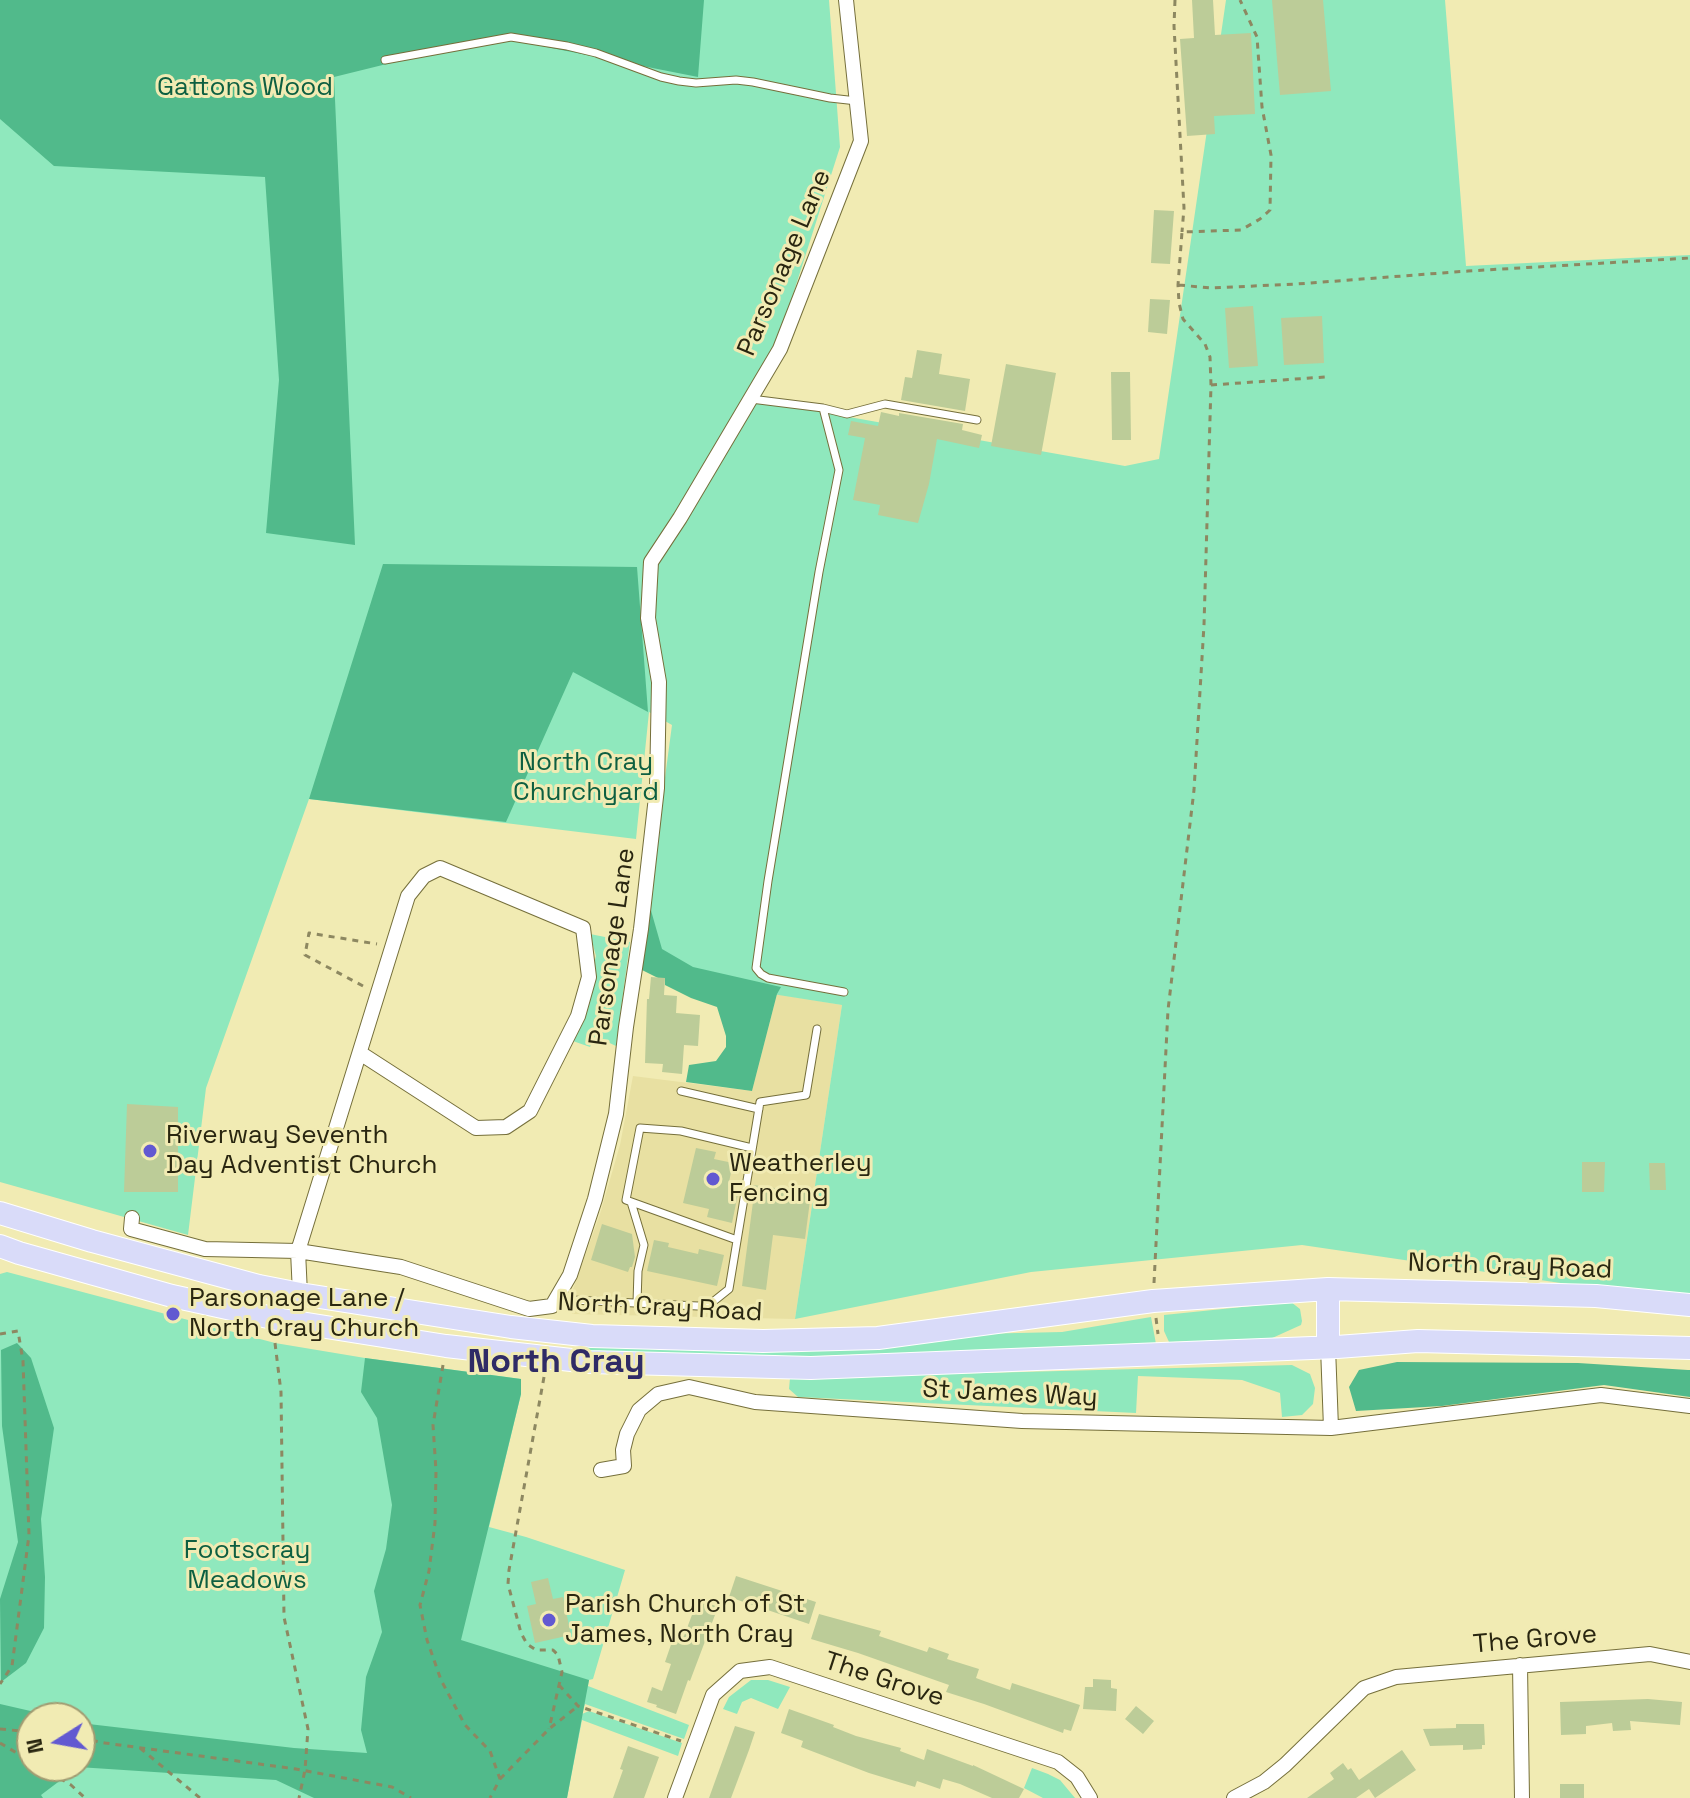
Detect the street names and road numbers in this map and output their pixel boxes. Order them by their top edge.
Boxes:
street label: Parsonage Lane [732,165,838,361]
street label: Parsonage Lane [584,846,642,1048]
street label: North Cray Road [1407,1248,1613,1286]
street label: North Cray Road [557,1287,763,1329]
street label: St James Way [922,1374,1098,1414]
street label: The Grove [1472,1619,1598,1661]
street label: The Grove [820,1646,948,1714]

